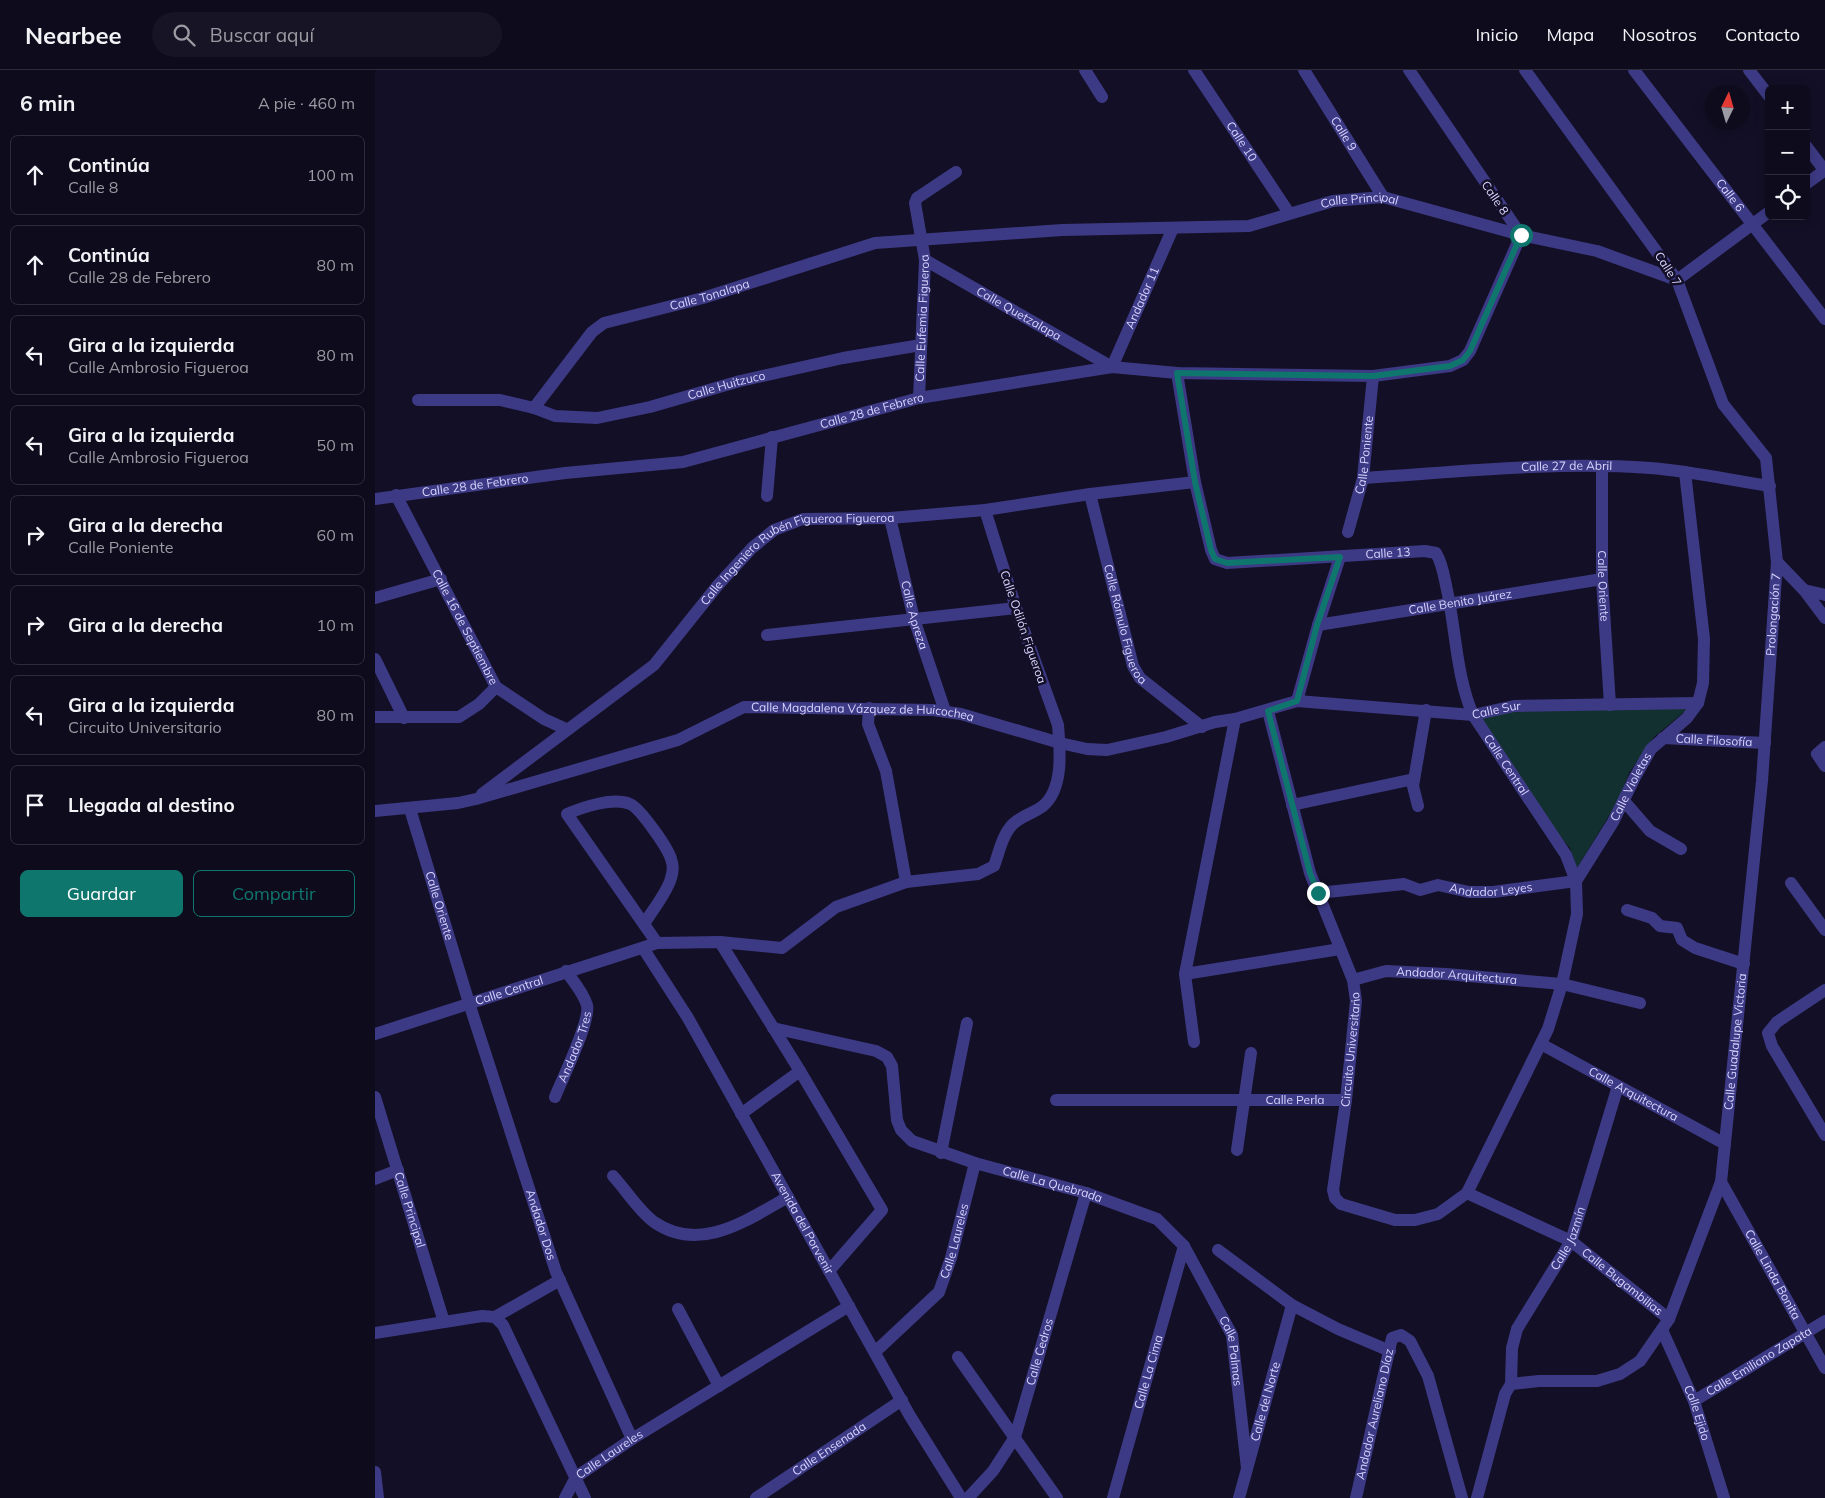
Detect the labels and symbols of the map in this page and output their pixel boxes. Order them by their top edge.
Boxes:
north arrow [1705,85,1750,130]
street label: Calle 9 [1328,113,1360,153]
street label: Calle 10 [1223,118,1261,164]
street label: Calle 6 [1713,175,1748,215]
street label: Calle 8 [1479,178,1512,218]
street label: Calle Principal [1318,189,1400,211]
route start [1510,224,1533,247]
street label: Calle 7 [1652,249,1685,289]
street label: Calle Eufemia Figueroa [912,253,932,382]
street label: Andador 11 [1122,264,1162,331]
street label: Calle Tonalapa [668,276,751,313]
street label: Calle Quetzalapa [974,283,1064,343]
street label: Calle Huitzuco [686,368,767,403]
street label: Calle 28 de Febrero [818,389,925,432]
street label: Calle Poniente [1351,415,1376,496]
street label: Calle 27 de Abril [1521,458,1612,474]
street label: Calle 28 de Febrero [421,470,529,500]
street label: Calle Ingeniero Rubén Figueroa Figueroa [697,510,895,608]
street label: Calle 13 [1365,544,1411,562]
street label: Calle Oriente [1595,550,1613,622]
street label: Calle Rómulo Figueroa [1101,563,1150,687]
street label: Calle 16 de Septiembre [429,567,502,687]
street label: Calle Odilón Figueroa [997,568,1050,685]
street label: Prolongación 7 [1763,572,1783,656]
street label: Calle Apreza [898,579,932,651]
street label: Calle Benito Juárez [1407,586,1513,617]
street label: Calle Sur [1470,698,1521,722]
street label: Calle Magdalena Vázquez de Huicochea [751,699,976,724]
street label: Calle Central [1481,731,1532,798]
street label: Calle Filosofía [1675,731,1753,749]
street label: Calle Violetas [1607,750,1654,824]
street label: Calle Oriente [422,869,457,942]
street label: Andador Leyes [1448,879,1533,900]
route end [1307,882,1330,905]
street label: Andador Arquitectura [1396,964,1518,987]
street label: Calle Central [473,972,545,1008]
street label: Calle Guadalupe Victoria [1720,973,1749,1111]
street label: Circuito Universitario [1337,991,1363,1108]
street label: Andador Tres [554,1010,594,1085]
street label: Calle Arquitectura [1586,1063,1681,1124]
street label: Calle Perla [1265,1092,1325,1107]
street label: Calle La Quebrada [1001,1163,1105,1205]
street label: Avenida del Porvenir [768,1169,838,1277]
street label: Calle Principal [391,1170,429,1249]
street label: Andador Dos [523,1187,560,1262]
street label: Calle Laureles [936,1202,972,1281]
street label: Calle Jazmín [1547,1205,1588,1273]
street label: Calle Linda Bonita [1742,1227,1804,1322]
street label: Calle Bugambilias [1579,1244,1666,1318]
street label: Calle Palmas [1216,1313,1246,1387]
street label: Calle Cedros [1022,1316,1056,1387]
street label: Calle Emiliano Zapata [1703,1323,1814,1399]
street label: Calle La Cima [1130,1333,1166,1411]
street label: Andador Aureliano Díaz [1352,1347,1396,1481]
street label: Calle del Norte [1247,1360,1283,1443]
street label: Calle Ejido [1681,1383,1714,1442]
street label: Calle Ensenada [789,1418,869,1479]
street label: Calle Laureles [573,1426,645,1482]

